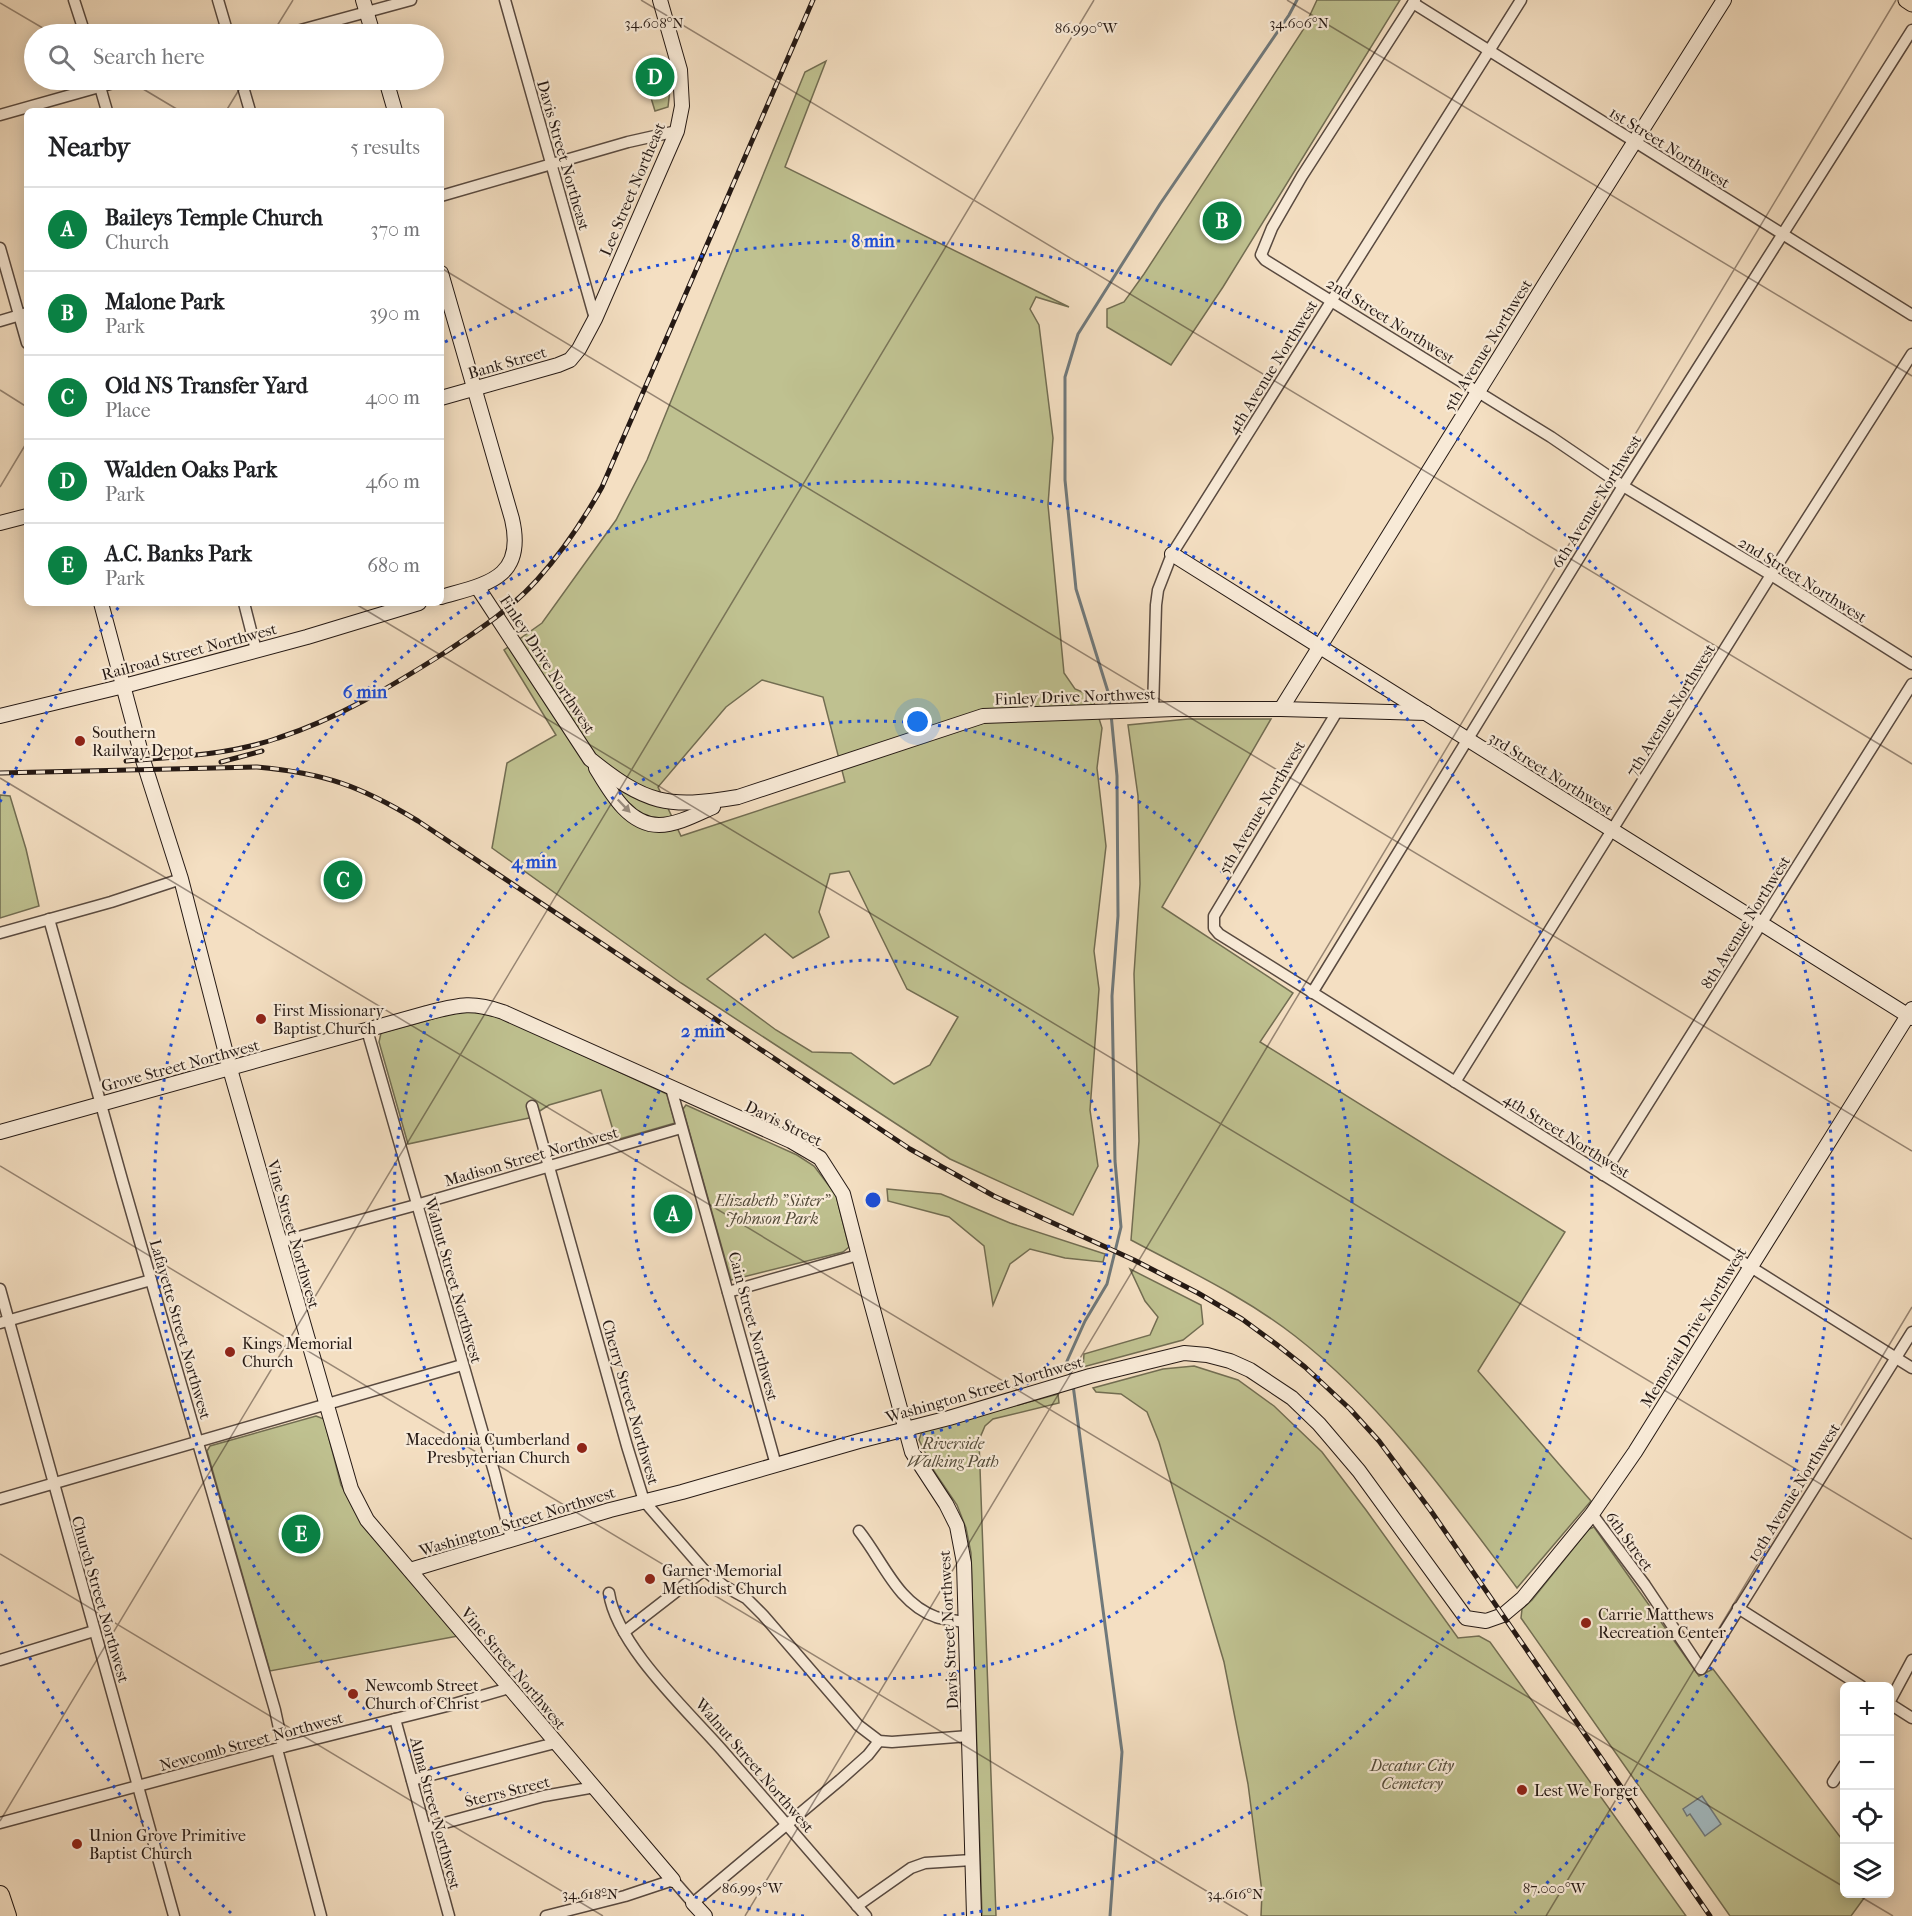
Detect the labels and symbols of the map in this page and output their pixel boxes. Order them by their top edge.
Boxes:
text: 34.608°N [624,14,684,32]
text: 34.606°N [1269,14,1329,32]
text: 86.990°W [1055,19,1119,37]
pin: D [636,54,674,100]
street label: Davis Street Northeast [533,78,594,233]
street label: 1st Street Northwest [1606,103,1734,192]
street label: Lee Street Northeast [596,119,669,259]
pin: B [1202,198,1242,244]
text: 8 min [851,231,895,252]
street label: 2nd Street Northwest [1323,273,1459,368]
street label: 5th Avenue Northwest [1439,275,1536,415]
street label: 4th Avenue Northwest [1223,296,1322,438]
street label: Bank Street [466,342,549,383]
street label: 6th Avenue Northwest [1548,431,1645,572]
street label: 2nd Street Northwest [1735,532,1871,627]
street label: Finley Drive Northwest [496,591,600,737]
street label: Railroad Street Northwest [99,619,279,684]
street label: 7th Avenue Northwest [1622,640,1719,780]
text: 6 min [343,682,388,703]
street label: Finley Drive Northwest [994,684,1156,709]
your location [903,707,932,736]
place label: Southern Railway Depot [92,723,194,760]
street label: 3rd Street Northwest [1485,727,1617,820]
marker: Southern Railway Depot [73,734,87,748]
street label: 5th Avenue Northwest [1214,737,1309,877]
one-way arrow [616,799,630,813]
text: 4 min [510,852,557,873]
street label: 8th Avenue Northwest [1697,852,1794,992]
pin: C [324,858,362,902]
place label: First Missionary Baptist Church [273,1001,384,1038]
marker: First Missionary Baptist Church [254,1012,268,1026]
text: 2 min [681,1021,725,1042]
street label: Grove Street Northwest [99,1035,261,1096]
street label: 4th Street Northwest [1500,1089,1634,1182]
street label: Davis Street [742,1097,826,1150]
street label: Madison Street Northwest [442,1122,621,1190]
street label: Vine Street Northwest [263,1157,324,1311]
centre of rings [863,1190,883,1210]
park label: Elizabeth "Sister" Johnson Park [714,1191,831,1228]
pin: A [654,1192,692,1236]
street label: Walnut Street Northwest [420,1194,486,1365]
street label: Lafayette Street Northwest [146,1237,215,1422]
street label: Memorial Drive Northwest [1636,1243,1751,1411]
street label: Cain Street Northwest [724,1250,783,1403]
street label: Cherry Street Northwest [598,1317,663,1487]
place label: Kings Memorial Church [242,1334,353,1371]
marker: Kings Memorial Church [223,1345,237,1359]
street label: Washington Street Northwest [883,1352,1085,1427]
street label: 10th Avenue Northwest [1743,1419,1844,1565]
place label: Macedonia Cumberland Presbyterian Church [406,1430,570,1467]
park label: Riverside Walking Path [907,1434,999,1471]
marker: Macedonia Cumberland Presbyterian Church [575,1441,589,1455]
street label: Washington Street Northwest [416,1482,618,1561]
street label: 6th Street [1602,1508,1658,1575]
pin: E [282,1512,320,1556]
street label: Church Street Northwest [68,1514,134,1685]
street label: Davis Street Northwest [935,1550,962,1710]
place label: Garner Memorial Methodist Church [662,1561,787,1598]
marker: Garner Memorial Methodist Church [643,1572,657,1586]
street label: Vine Street Northwest [456,1603,570,1733]
place label: Carrie Matthews Recreation Center [1598,1605,1726,1642]
marker: Carrie Matthews Recreation Center [1579,1616,1593,1630]
place label: Newcomb Street Church of Christ [365,1676,480,1713]
marker: Newcomb Street Church of Christ [346,1687,360,1701]
street label: Walnut Street Northwest [691,1694,818,1837]
street label: Newcomb Street Northwest [157,1708,345,1775]
street label: Alma Street Northwest [406,1734,465,1892]
park label: Decatur City Cemetery [1369,1756,1454,1793]
street label: Sterrs Street [463,1772,552,1811]
place label: Lest We Forget [1534,1781,1638,1800]
marker: Lest We Forget [1515,1783,1529,1797]
place label: Union Grove Primitive Baptist Church [89,1826,246,1863]
marker: Union Grove Primitive Baptist Church [70,1837,84,1851]
text: 86.995°W [722,1879,784,1897]
text: 87.000°W [1523,1879,1586,1897]
text: 34.618°N [562,1885,619,1903]
text: 34.616°N [1207,1885,1264,1903]

